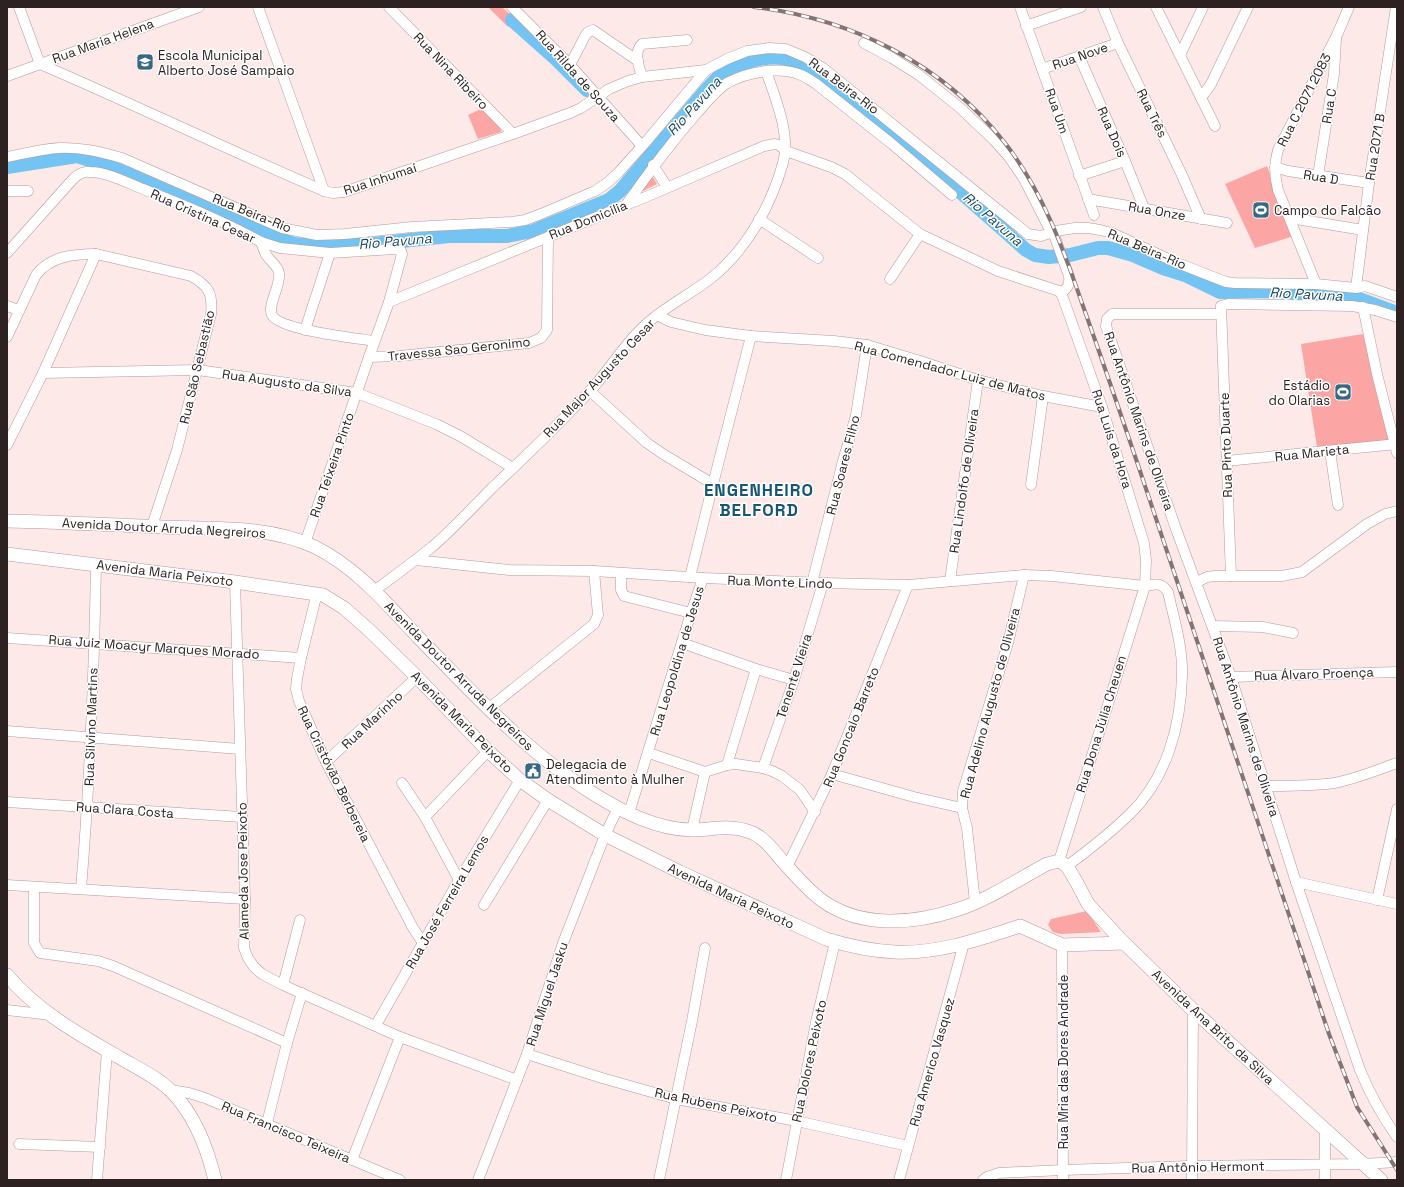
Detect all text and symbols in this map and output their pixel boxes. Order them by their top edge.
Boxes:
street label: Rua Maria Helena [50,15,157,67]
street label: Rua Rilda de Souza [532,26,624,126]
street label: Rua Nina Ribeiro [410,29,492,113]
street label: Rua Nove [1050,39,1110,73]
place label: Escola Municipal Alberto José Sampaio [158,47,294,79]
street label: Rua C 2071 2083 [1274,51,1334,149]
school or university icon: Escola Municipal Alberto José Sampaio [135,52,155,72]
street label: Rua Beira-Rio [805,54,883,118]
water label: Rio Pavuna [663,72,726,139]
street label: Rua Um [1041,86,1073,136]
street label: Rua Três [1133,86,1171,140]
street label: Rua C [1319,87,1339,125]
street label: Rua Dois [1093,104,1131,160]
street label: Rua 2071 B [1361,112,1389,182]
street label: Rua Inhumaí [341,159,419,199]
street label: Rua D [1302,166,1340,188]
street label: Rua Cristina Cesar [148,185,258,247]
water label: Rio Pavuna [959,188,1027,250]
street label: Rua Beira-Rio [210,189,294,237]
street label: Rua Domicilia [546,196,630,243]
street label: Rua Onze [1127,198,1187,224]
sports icon: Campo do Falcão [1251,200,1271,220]
place label: Campo do Falcão [1274,202,1381,219]
street label: Rua Beira-Rio [1105,225,1189,273]
water label: Rio Pavuna [358,229,433,253]
water label: Rio Pavuna [1269,283,1344,305]
street label: Rua São Sebastião [176,308,218,426]
street label: Rua Major Augusto Cesar [539,315,659,441]
street label: Rua Antônio Marins de Oliveira [1100,329,1178,513]
street label: Travessa Sao Geronimo [387,333,531,365]
street label: Rua Comendador Luiz de Matos [853,337,1048,405]
street label: Rua Augusto da Silva [221,365,353,401]
place label: Estádio do Olarias [1269,377,1330,409]
sports icon: Estádio do Olarias [1333,382,1353,402]
street label: Rua Luís da Hora [1088,387,1136,491]
street label: Rua Pinto Duarte [1216,392,1236,498]
street label: Rua Lindolfo de Oliveira [945,407,983,554]
street label: Rua Teixeira Pinto [306,410,358,520]
street label: Rua Soares Filho [822,413,864,517]
street label: Rua Marieta [1274,441,1351,465]
district label: ENGENHEIRO BELFORD [704,479,814,521]
street label: Avenida Doutor Arruda Negreiros [62,514,267,542]
street label: Avenida Maria Peixoto [96,556,234,590]
street label: Rua Monte Lindo [727,572,833,592]
street label: Rua Leopoldina de Jesus [646,584,708,738]
street label: Avenida Doutor Arruda Negreiros [381,598,537,754]
street label: Rua Adelino Augusto de Oliveira [956,605,1024,800]
street label: Rua Juiz Moacyr Marques Morado [48,631,260,663]
street label: Tenente Vieira [772,631,816,721]
street label: Rua Antônio Marins de Oliveira [1209,635,1283,820]
street label: Rua Dona Júlia Cheuen [1072,653,1130,795]
street label: Rua Álvaro Proença [1254,663,1375,685]
street label: Rua Goncalo Barreto [819,664,883,790]
street label: Rua Silvino Martins [80,667,102,786]
street label: Avenida Maria Peixoto [407,667,517,777]
street label: Rua Marinho [338,687,406,753]
street label: Rua Cristóvão Berbereia [294,703,375,845]
place label: Delegacia de Atendimento à Mulher [546,756,685,788]
public building icon: Delegacia de Atendimento à Mulher [523,761,543,781]
street label: Rua Clara Costa [76,798,175,822]
street label: Alameda Jose Peixoto [233,802,253,940]
street label: Rua José Ferreira Lemos [402,832,492,972]
street label: Avenida Maria Peixoto [665,859,797,933]
street label: Rua Miguel Jasku [522,940,572,1048]
street label: Avenida Ana Brito da Silva [1148,966,1278,1089]
street label: Rua Mria das Dores Andrade [1055,975,1072,1149]
street label: Rua Americo Vasquez [905,995,959,1128]
street label: Rua Dolores Peixoto [788,998,830,1124]
street label: Rua Rubens Peixoto [653,1084,779,1126]
street label: Rua Francisco Teixeira [219,1097,353,1167]
street label: Rua Antônio Hermont [1131,1157,1265,1177]

